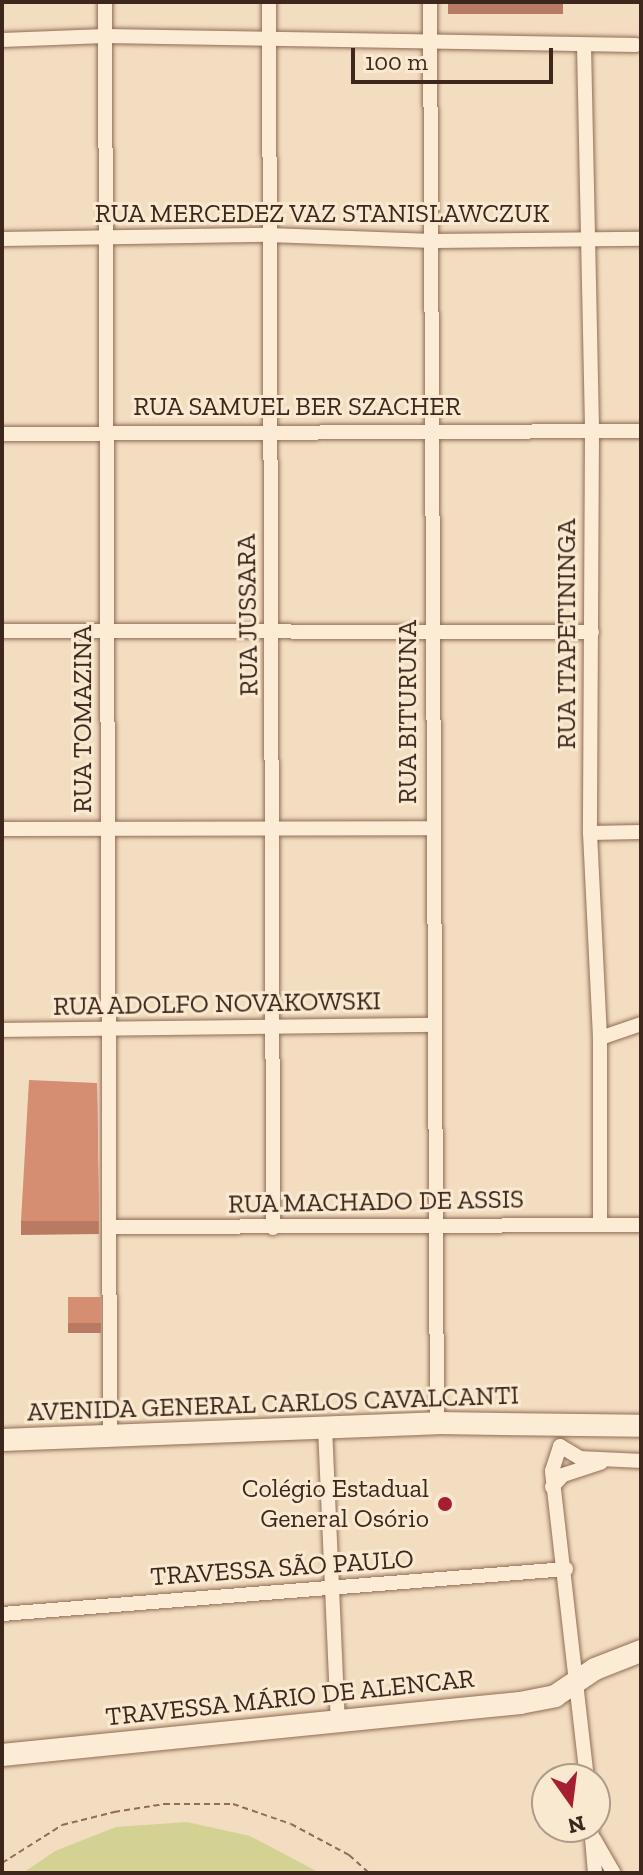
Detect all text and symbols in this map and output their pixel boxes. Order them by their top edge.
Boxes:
scale bar [355,32,557,82]
text: 100 m [365,47,428,76]
street label: RUA MERCEDEZ VAZ STANISLAWCZUK [94,198,550,230]
street label: RUA SAMUEL BER SZACHER [133,391,461,423]
street label: RUA ITAPETININGA [551,518,583,750]
street label: RUA JUSSARA [231,533,265,697]
street label: RUA BITURUNA [392,620,424,804]
street label: RUA TOMAZINA [67,624,99,814]
street label: RUA ADOLFO NOVAKOWSKI [52,986,382,1022]
street label: RUA MACHADO DE ASSIS [227,1184,525,1220]
street label: AVENIDA GENERAL CARLOS CAVALCANTI [26,1380,520,1428]
place label: Colégio Estadual General Osório [242,1473,429,1534]
marker: Colégio Estadual General Osório [436,1495,454,1513]
street label: TRAVESSA SÃO PAULO [149,1543,415,1593]
street label: TRAVESSA MÁRIO DE ALENCAR [103,1663,477,1733]
north arrow [531,1763,611,1843]
text: N [565,1810,588,1840]

